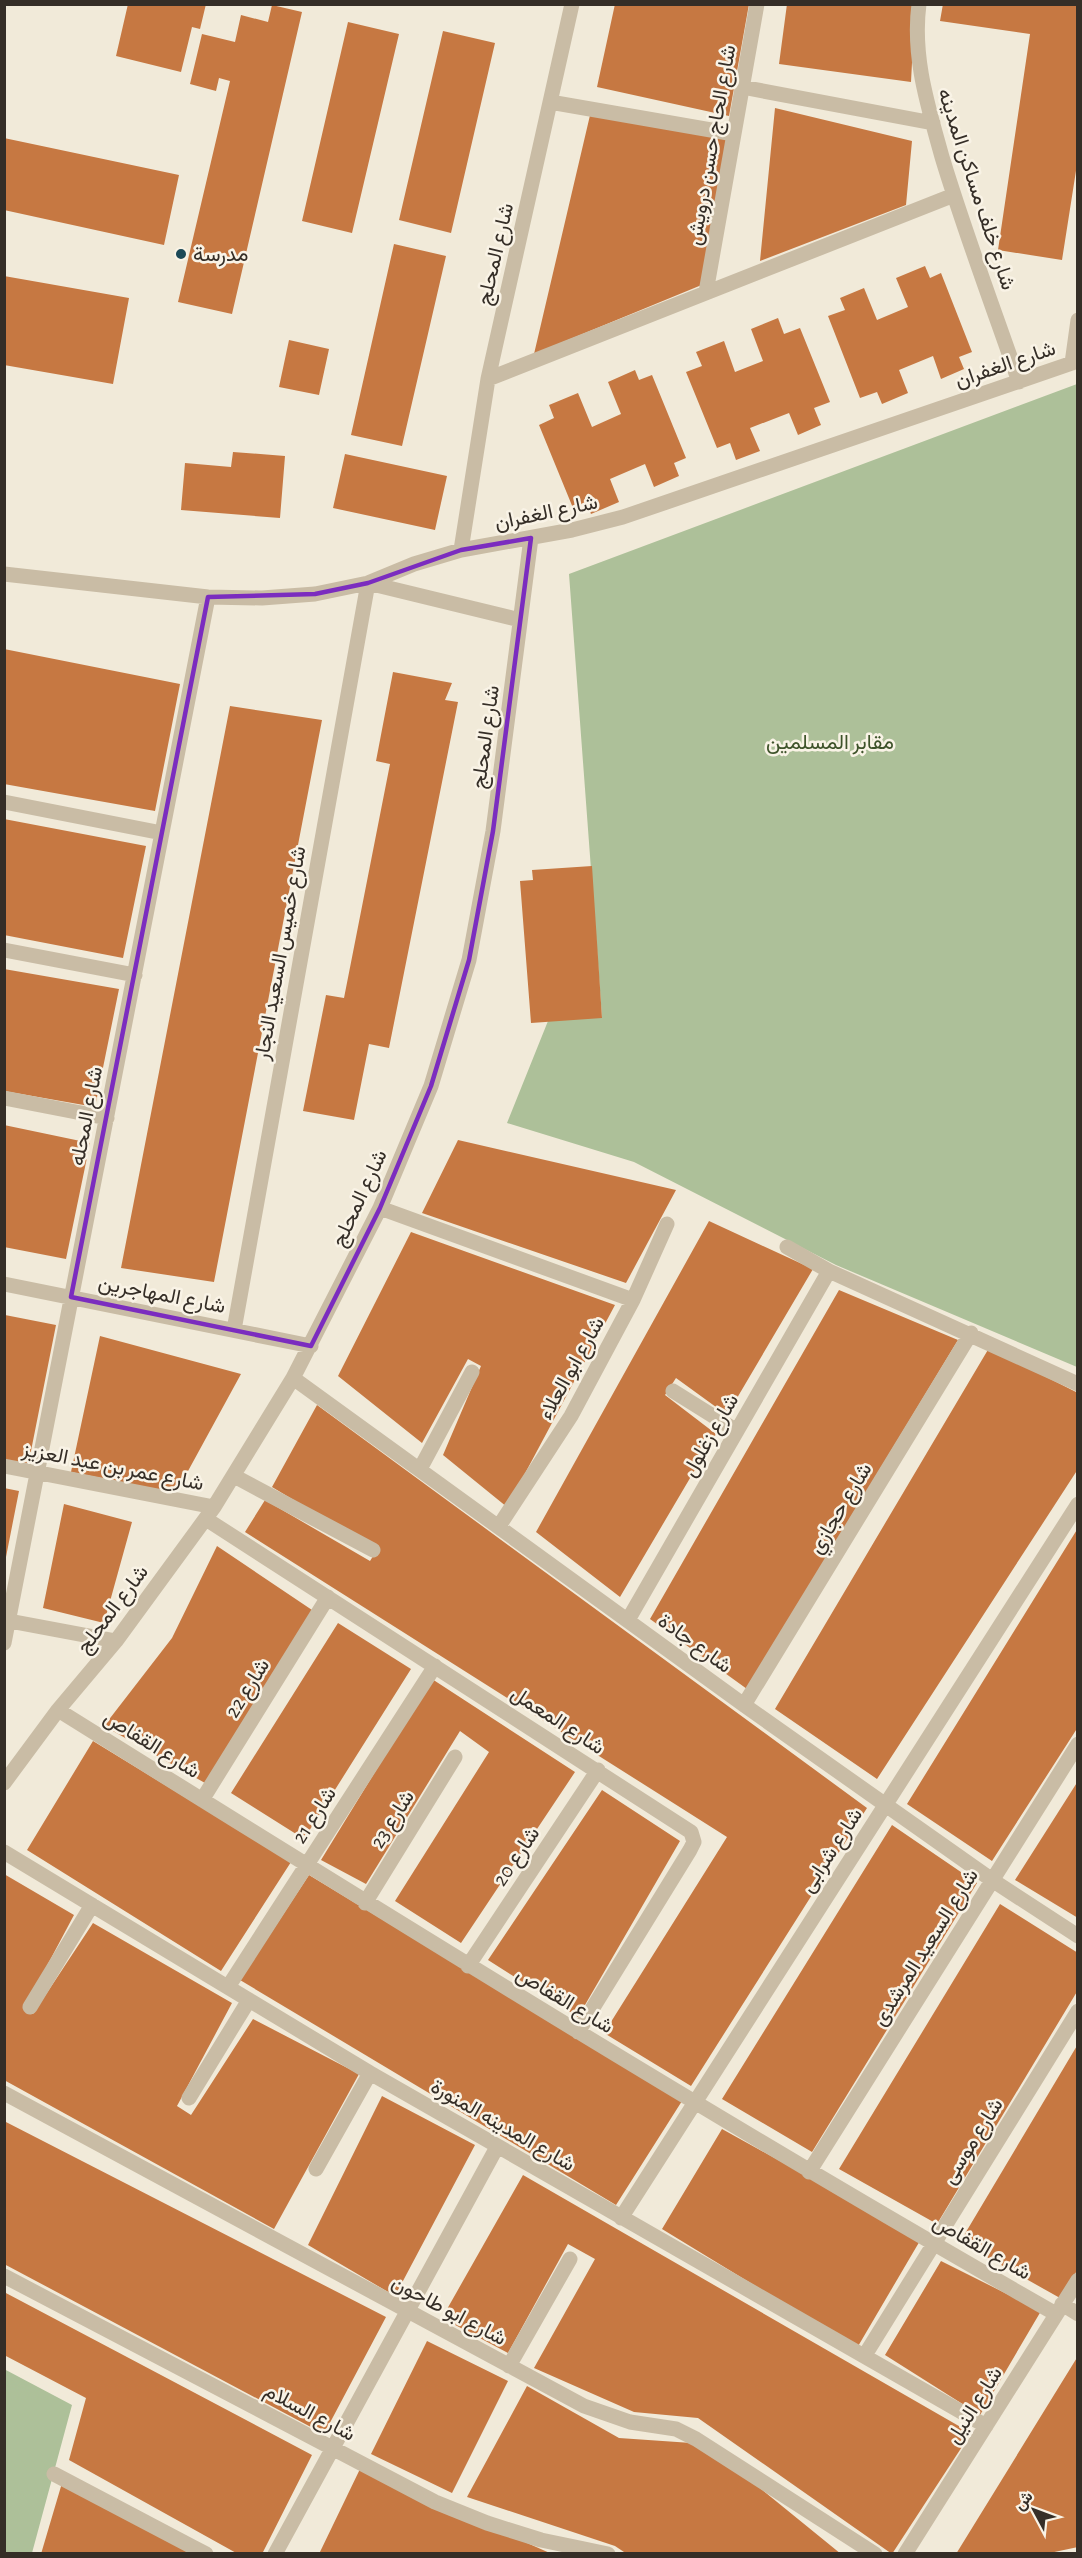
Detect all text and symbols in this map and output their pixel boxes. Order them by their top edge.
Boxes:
street label: شارع الحاج حسن درويش [684,43,742,247]
street label: شارع خلف مساكن المدينه [931,86,1019,293]
street label: شارع المحلج [474,201,520,308]
place label: مدرسة [193,244,248,267]
marker: مدرسة [174,247,188,261]
street label: شارع الغفران [952,337,1059,394]
street label: شارع الغفران [493,491,600,537]
street label: شارع المحلج [468,684,506,790]
park label: مقابر المسلمين [766,732,894,755]
street label: شارع خميس السعيد النجار [251,845,313,1063]
street label: شارع المحله [67,1065,109,1168]
street label: شارع المحلج [328,1147,394,1251]
street label: شارع المهاجرين [96,1272,227,1320]
street label: شارع ابو العلاء [535,1313,611,1424]
street label: شارع زغلول [678,1390,745,1482]
street label: شارع عمر بن عبد العزيز [19,1438,205,1497]
street label: شارع حجازي [805,1459,881,1560]
street label: شارع المحلج [73,1561,155,1659]
street label: شارع جادة [652,1610,735,1679]
street label: شارع 22 [221,1655,276,1723]
street label: شارع المعمل [506,1683,608,1761]
street label: شارع القفاص [98,1707,204,1785]
street label: شارع 21 [289,1783,343,1849]
street label: شارع 23 [367,1787,421,1854]
street label: شارع شرابى [797,1804,869,1898]
street label: شارع 20 [489,1823,546,1891]
street label: شارع السعيد المرشدى [869,1865,985,2031]
street label: شارع القفاص [511,1963,617,2040]
street label: شارع المدينه المنورة [426,2076,578,2178]
street label: شارع موسى [938,2095,1009,2189]
street label: شارع القفاص [928,2211,1034,2286]
street label: شارع ابو طاحون [387,2272,509,2352]
street label: شارع النيل [943,2363,1009,2449]
street label: شارع السلام [260,2380,359,2448]
north arrow [1004,2480,1064,2540]
text: ش [1011,2488,1037,2514]

